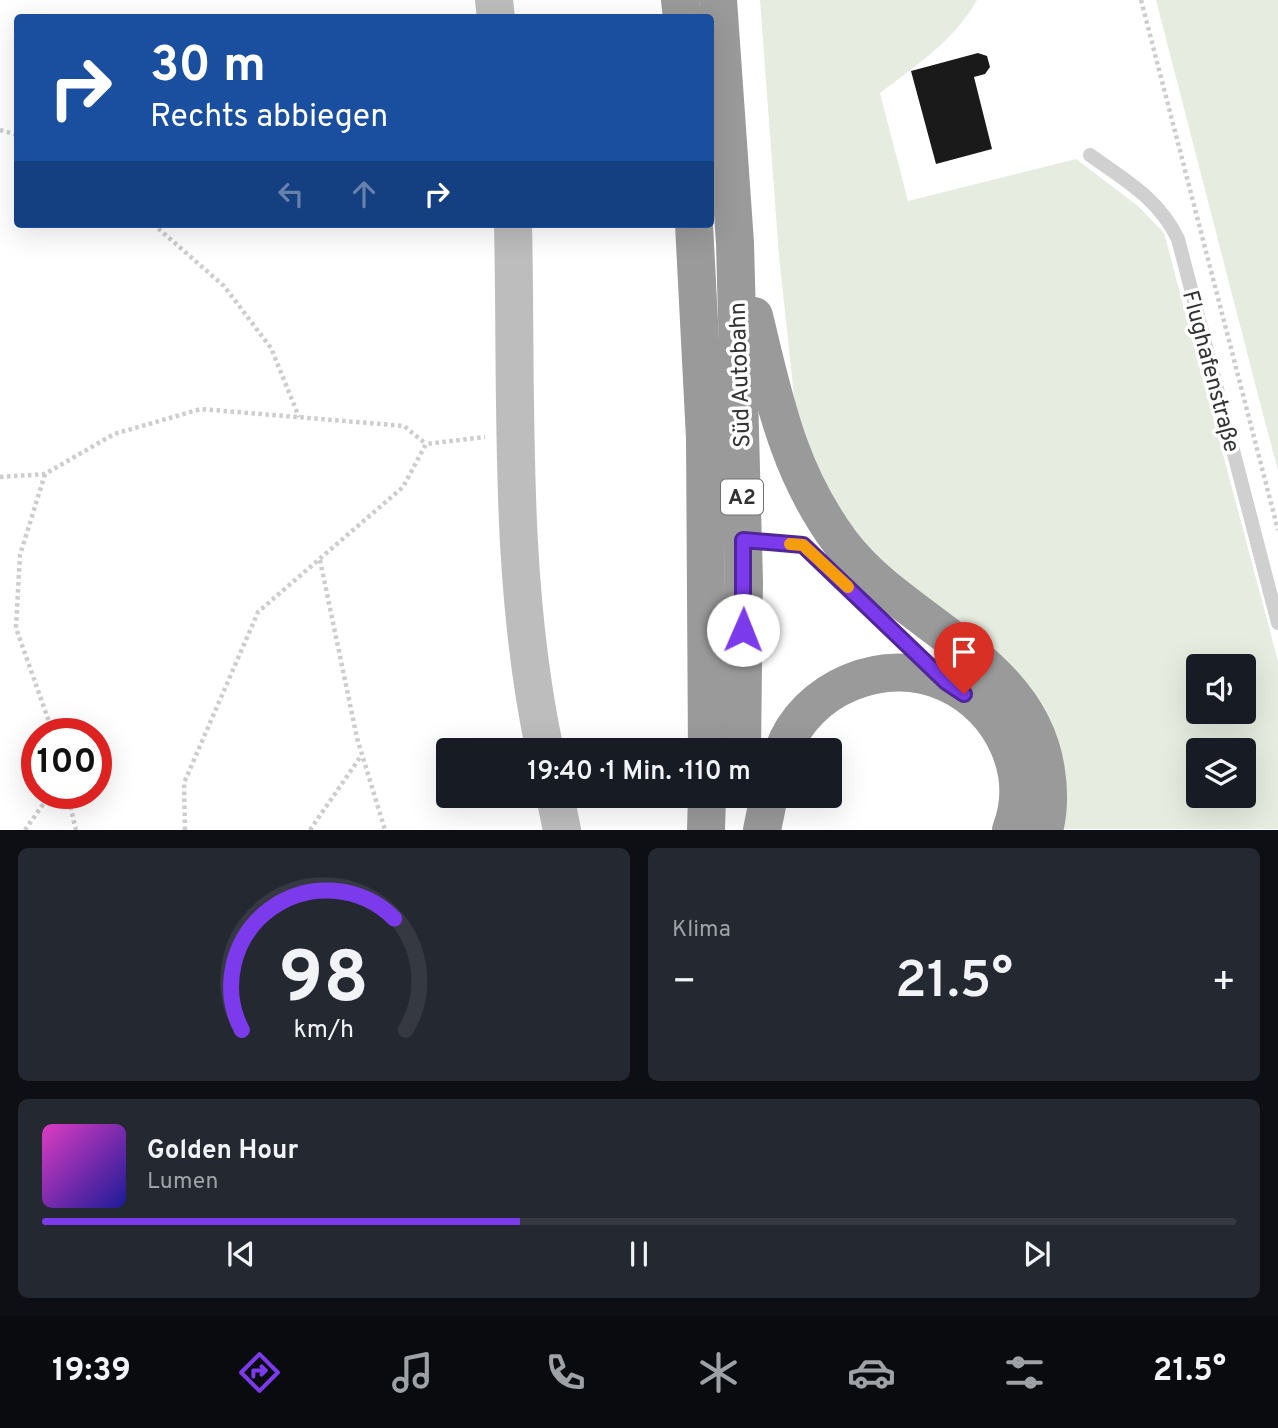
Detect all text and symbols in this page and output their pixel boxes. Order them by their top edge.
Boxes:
text: 30 m [150,37,266,99]
icon: right [35,42,126,133]
text: Rechts abbiegen [150,98,388,138]
icon: left [272,175,310,213]
icon: ahead [345,175,383,213]
icon: right [418,175,456,213]
street label: Flughafenstraße [1174,287,1245,456]
street label: Süd Autobahn [724,302,759,448]
road number: A2 [721,480,763,514]
position arrow [706,593,780,667]
pin [934,622,994,694]
icon: arrive [945,633,983,671]
map controls [1186,654,1256,808]
button: sound [1186,654,1256,724]
speed limit sign: 100 [21,718,112,809]
button: layers [1186,738,1256,808]
text: 19:40 · 1 Min. · 110 m [527,756,751,789]
text: Klima [672,916,731,945]
text: 98 [279,937,369,1029]
text: 21.5° [895,950,1013,1016]
text: − [672,959,697,1008]
text: + [1211,959,1236,1008]
text: km/h [294,1015,354,1047]
text: Golden Hour [147,1135,298,1168]
text: Lumen [147,1168,218,1197]
icon: previous [222,1235,260,1273]
icon: pause [620,1235,658,1273]
icon: next [1018,1235,1056,1273]
icon: directions [235,1348,284,1397]
icon: music [388,1348,437,1397]
icon: phone [541,1348,590,1397]
icon: climate [694,1348,743,1397]
icon: car [847,1348,896,1397]
icon: filters [1000,1348,1049,1397]
text: 19:39 [52,1352,131,1392]
text: 21.5° [1153,1352,1226,1392]

